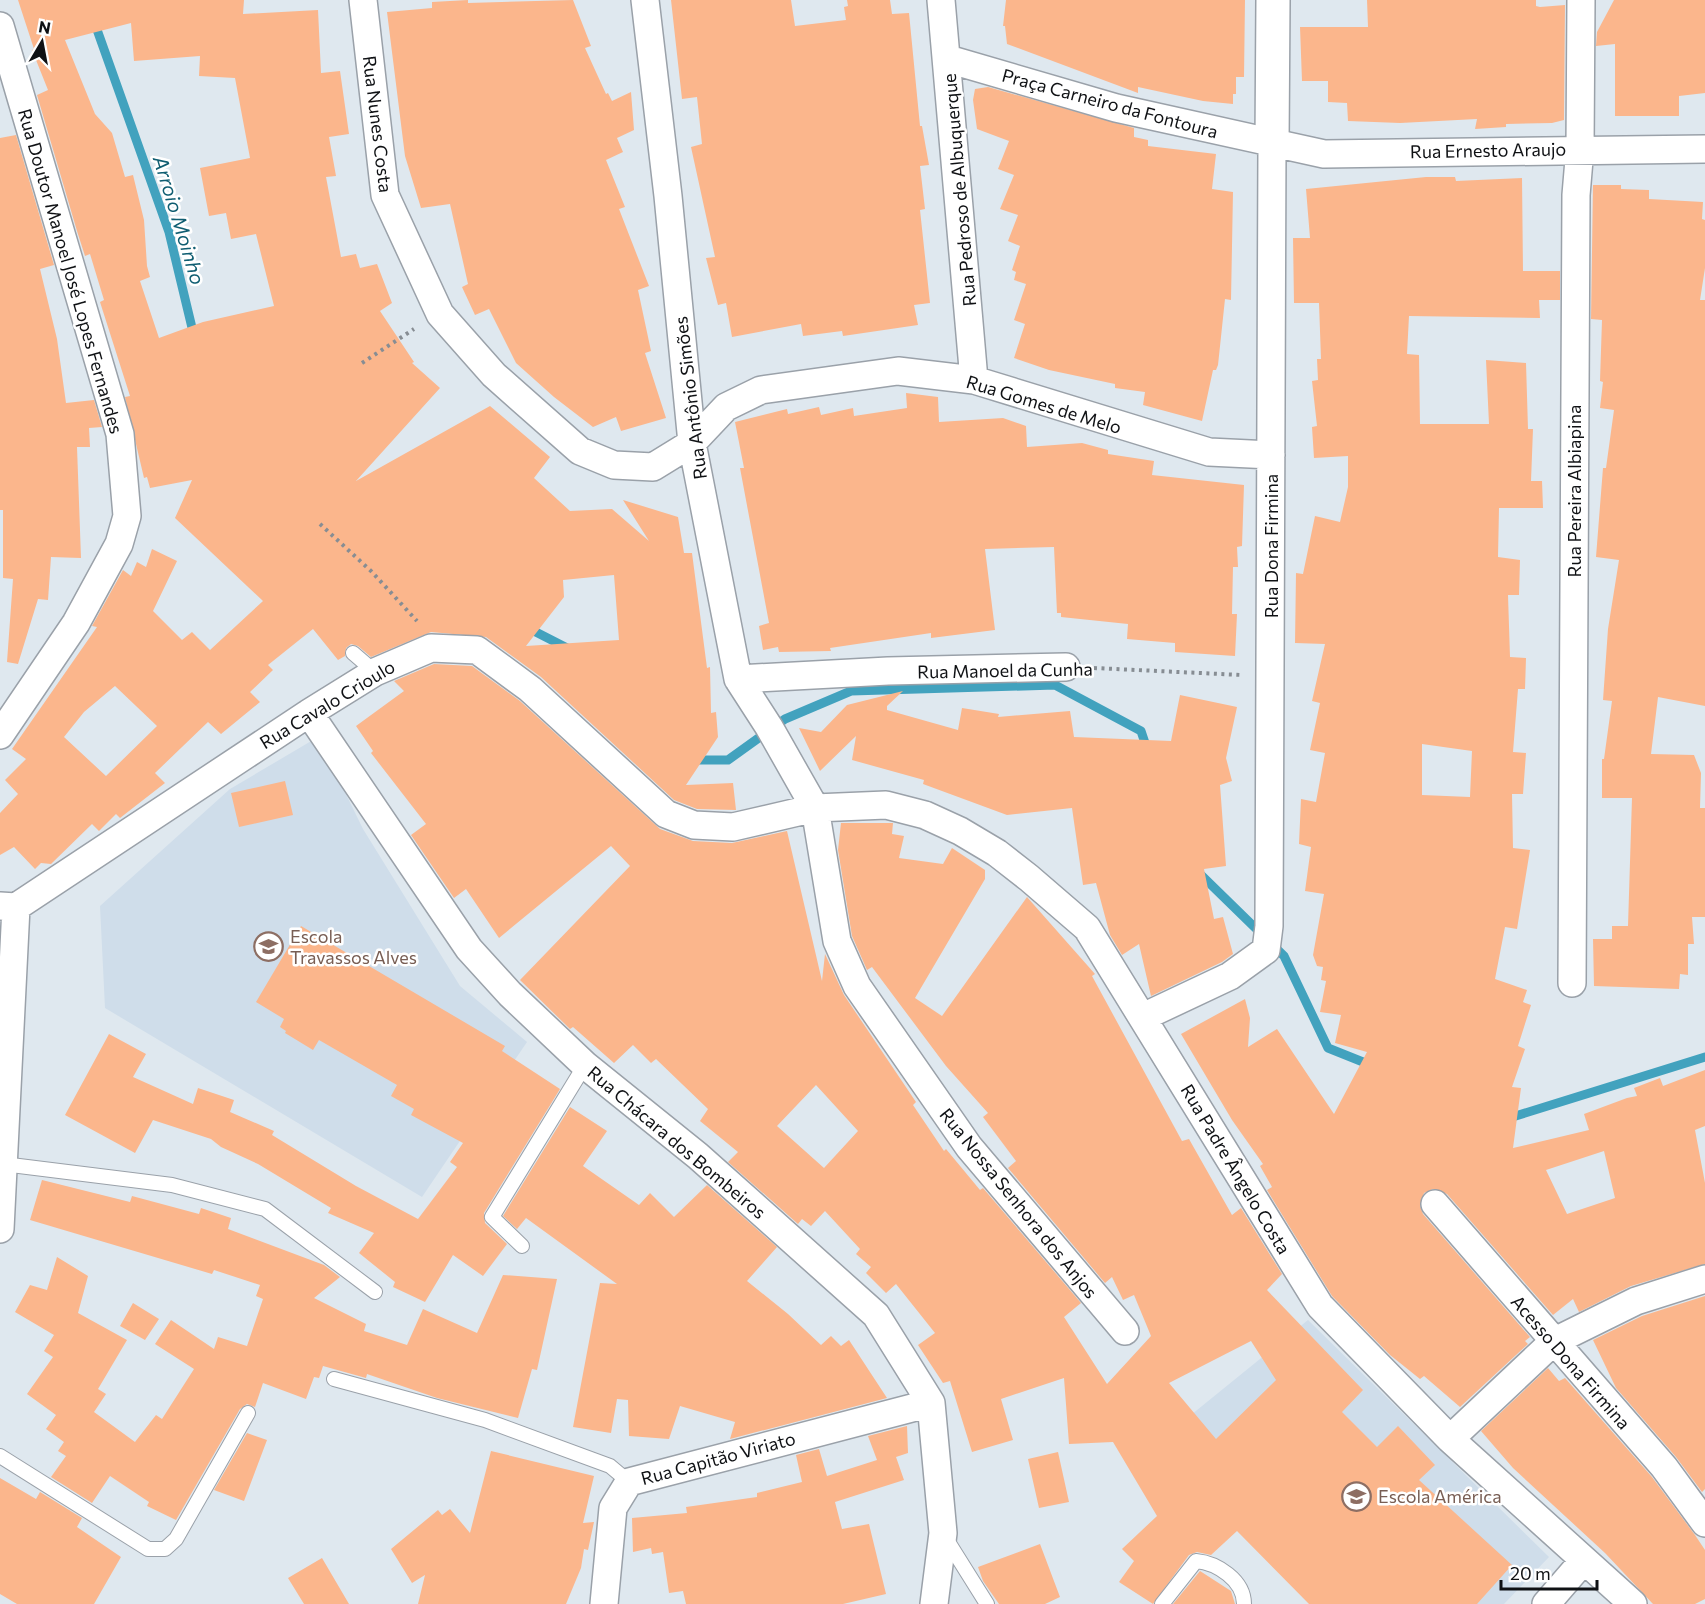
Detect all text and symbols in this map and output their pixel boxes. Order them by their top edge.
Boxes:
north arrow [12,12,72,72]
text: N [37,16,52,37]
street label: Rua Nunes Costa [359,54,397,194]
street label: Praça Carneiro da Fontoura [1000,64,1220,142]
street label: Rua Pedroso de Albuquerque [938,73,980,307]
street label: Rua Doutor Manoel José Lopes Fernandes [14,106,128,436]
street label: Rua Ernesto Araujo [1410,138,1566,162]
water label: Arroio Moinho [149,152,211,287]
street label: Rua Antônio Simões [669,315,711,481]
street label: Rua Gomes de Melo [964,370,1124,438]
street label: Rua Pereira Albiapina [1563,405,1585,577]
street label: Rua Dona Firmina [1260,474,1282,618]
street label: Rua Cavalo Crioulo [255,655,399,753]
street label: Rua Manoel da Cunha [917,657,1093,683]
place label: Escola Travassos Alves [290,925,417,968]
school or university icon: Escola Travassos Alves [253,930,285,962]
street label: Rua Chácara dos Bombeiros [583,1061,771,1223]
street label: Rua Padre Ângelo Costa [1177,1080,1295,1258]
street label: Rua Nossa Senhora dos Anjos [935,1103,1103,1303]
street label: Acesso Dona Firmina [1507,1290,1635,1434]
street label: Rua Capitão Viriato [638,1427,798,1489]
school or university icon: Escola América [1341,1480,1373,1512]
place label: Escola América [1378,1485,1502,1507]
scale bar [1501,1553,1597,1591]
text: 20 m [1510,1562,1551,1584]

